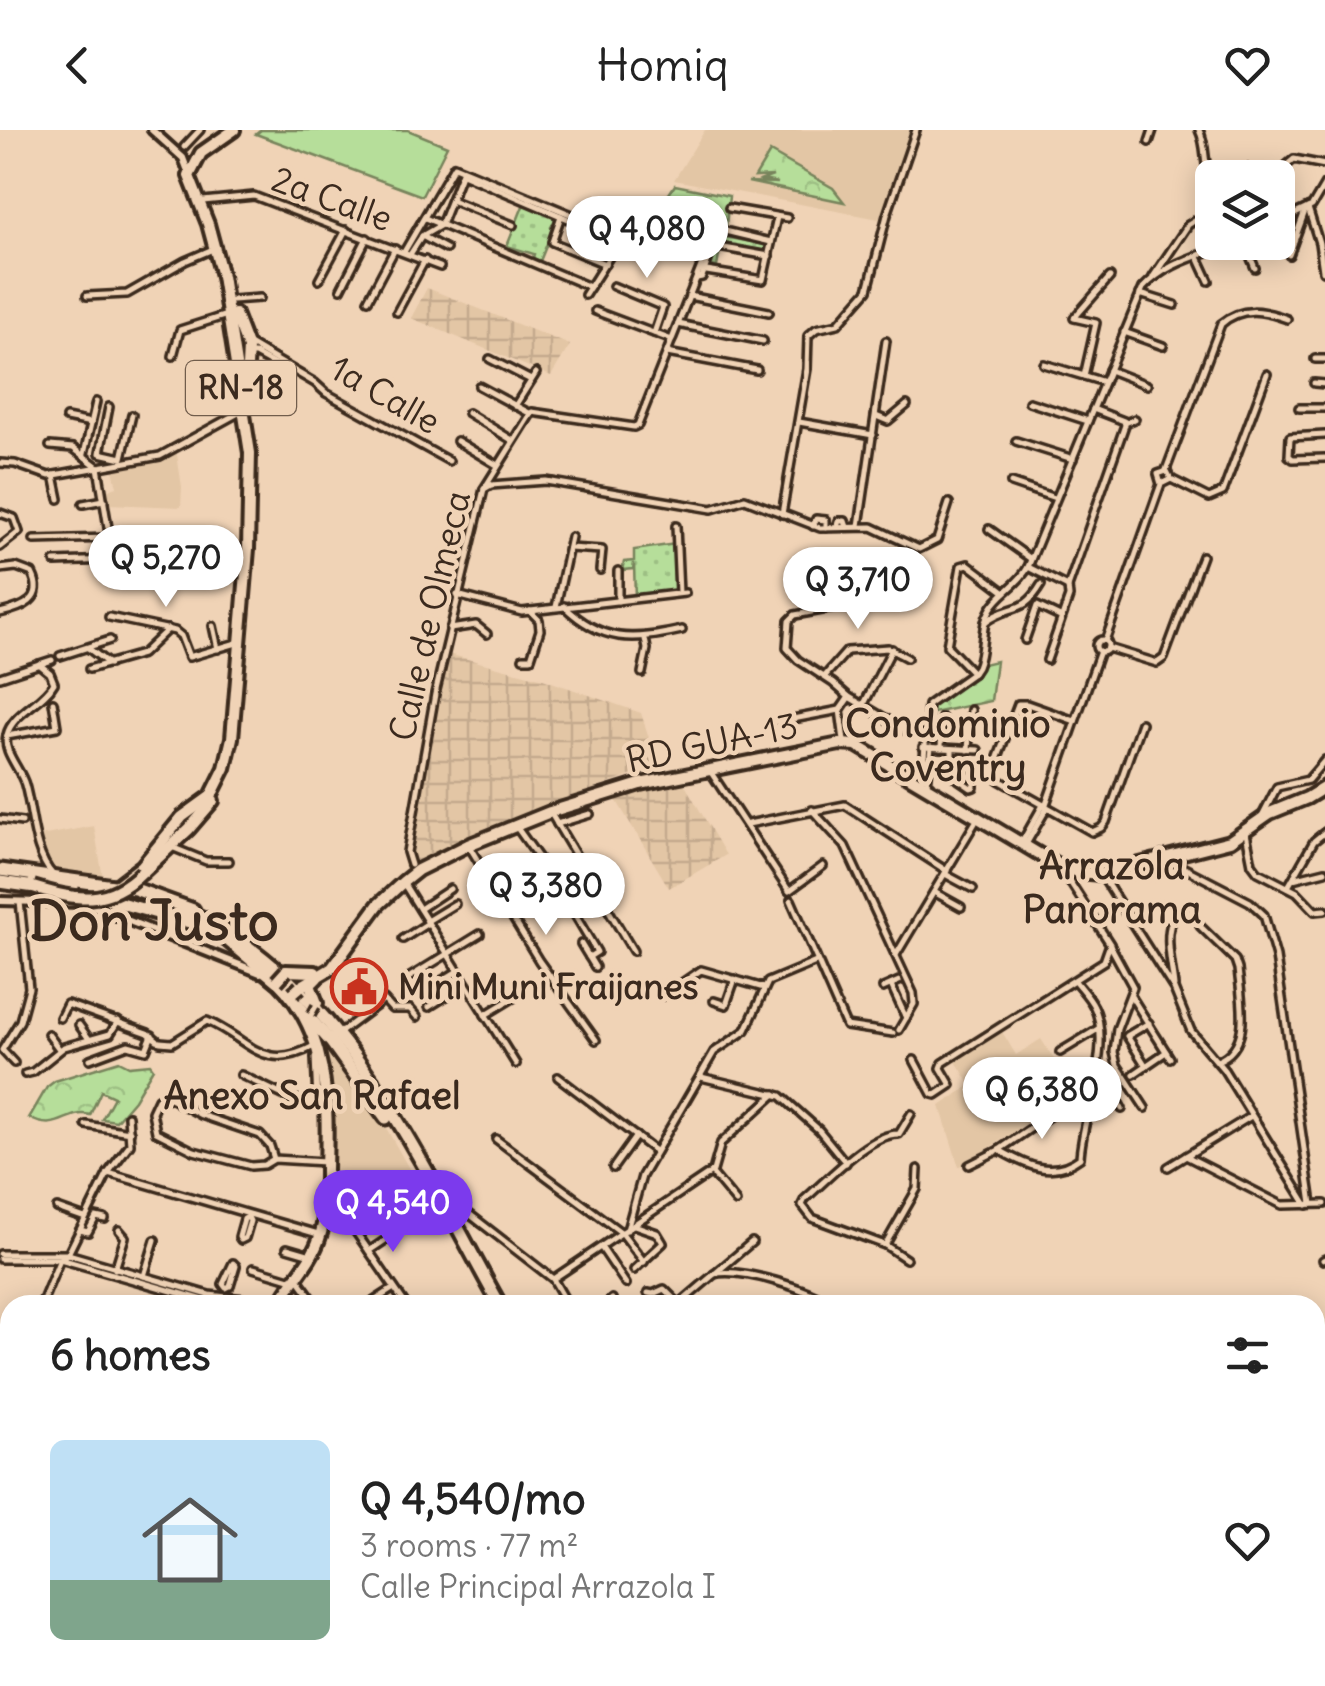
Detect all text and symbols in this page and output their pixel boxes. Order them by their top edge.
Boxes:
text: Homiq [596,37,729,93]
icon: back [50,38,105,93]
icon: heart [1220,38,1275,93]
street label: 2a Calle [266,156,398,240]
map controls [1195,160,1295,260]
button: layers [1195,160,1295,260]
pin: Q 4,080 [555,196,739,281]
text: Q 4,080 [588,208,706,249]
street label: 1a Calle [323,345,448,443]
road number: RN-18 [186,361,296,415]
street label: Calle de Olmeca [379,486,479,745]
pin: Q 5,270 [74,525,258,610]
text: Q 5,270 [110,537,222,578]
pin: Q 3,710 [766,547,950,632]
text: Q 3,710 [805,559,911,600]
district label: Condominio Coventry [845,700,1051,791]
street label: RD GUA-13 [622,702,802,782]
district label: Arrazola Panorama [1023,842,1201,933]
pin: Q 3,380 [454,853,638,938]
text: Q 3,380 [489,865,603,906]
district label: Don Justo [29,886,279,955]
public building icon: Mini Muni Fraijanes [329,957,389,1017]
place label: Mini Muni Fraijanes [398,964,699,1008]
pin: Q 6,380 [950,1057,1134,1142]
text: Q 6,380 [985,1069,1099,1110]
district label: Anexo San Rafael [163,1072,461,1119]
pin: Q 4,540 [301,1170,485,1255]
text: Q 4,540 [336,1182,450,1223]
icon: filters [1220,1328,1275,1383]
text: 6 homes [50,1329,211,1381]
text: Q 4,540/mo [360,1473,586,1525]
icon: home [130,1480,250,1600]
icon: heart [1220,1513,1275,1568]
text: 3 rooms · 77 m² [360,1525,579,1566]
text: Calle Principal Arrazola I [360,1566,716,1607]

